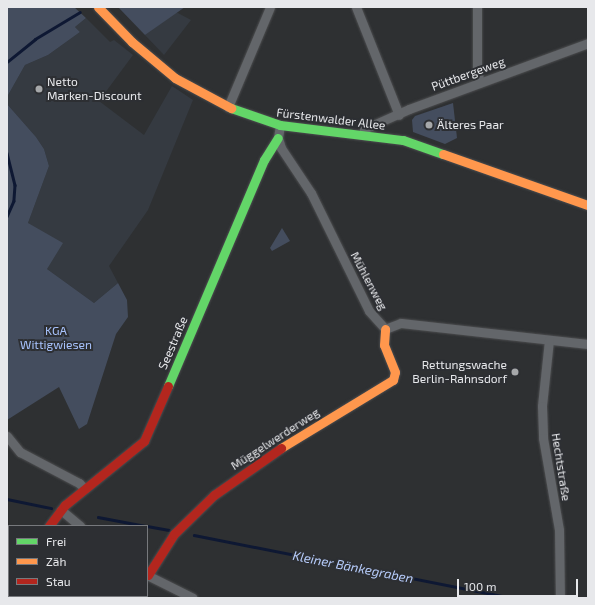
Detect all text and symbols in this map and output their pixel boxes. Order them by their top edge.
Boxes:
street label: Püttbergeweg [429,54,507,94]
place label: Netto Marken-Discount [47,75,142,103]
marker: Netto Marken-Discount [34,84,44,94]
street label: Fürstenwalder Allee [275,105,387,133]
place label: Älteres Paar [437,118,504,132]
marker: Älteres Paar [424,120,434,130]
street label: Mühlenweg [348,249,390,313]
street label: Seestraße [155,314,191,372]
park label: KGA Wittigwiesen [20,324,92,352]
place label: Rettungswache Berlin-Rahnsdorf [412,358,507,386]
marker: Rettungswache Berlin-Rahnsdorf [510,367,520,377]
street label: Müggelwerderweg [228,405,322,473]
street label: Hechtstraße [549,432,573,502]
legend [8,525,148,597]
text: Frei [46,534,66,548]
water label: Kleiner Bänkegraben [291,548,415,586]
text: Zäh [46,554,66,568]
scale bar [459,571,580,597]
text: Stau [46,574,71,588]
text: 100 m [464,579,496,593]

